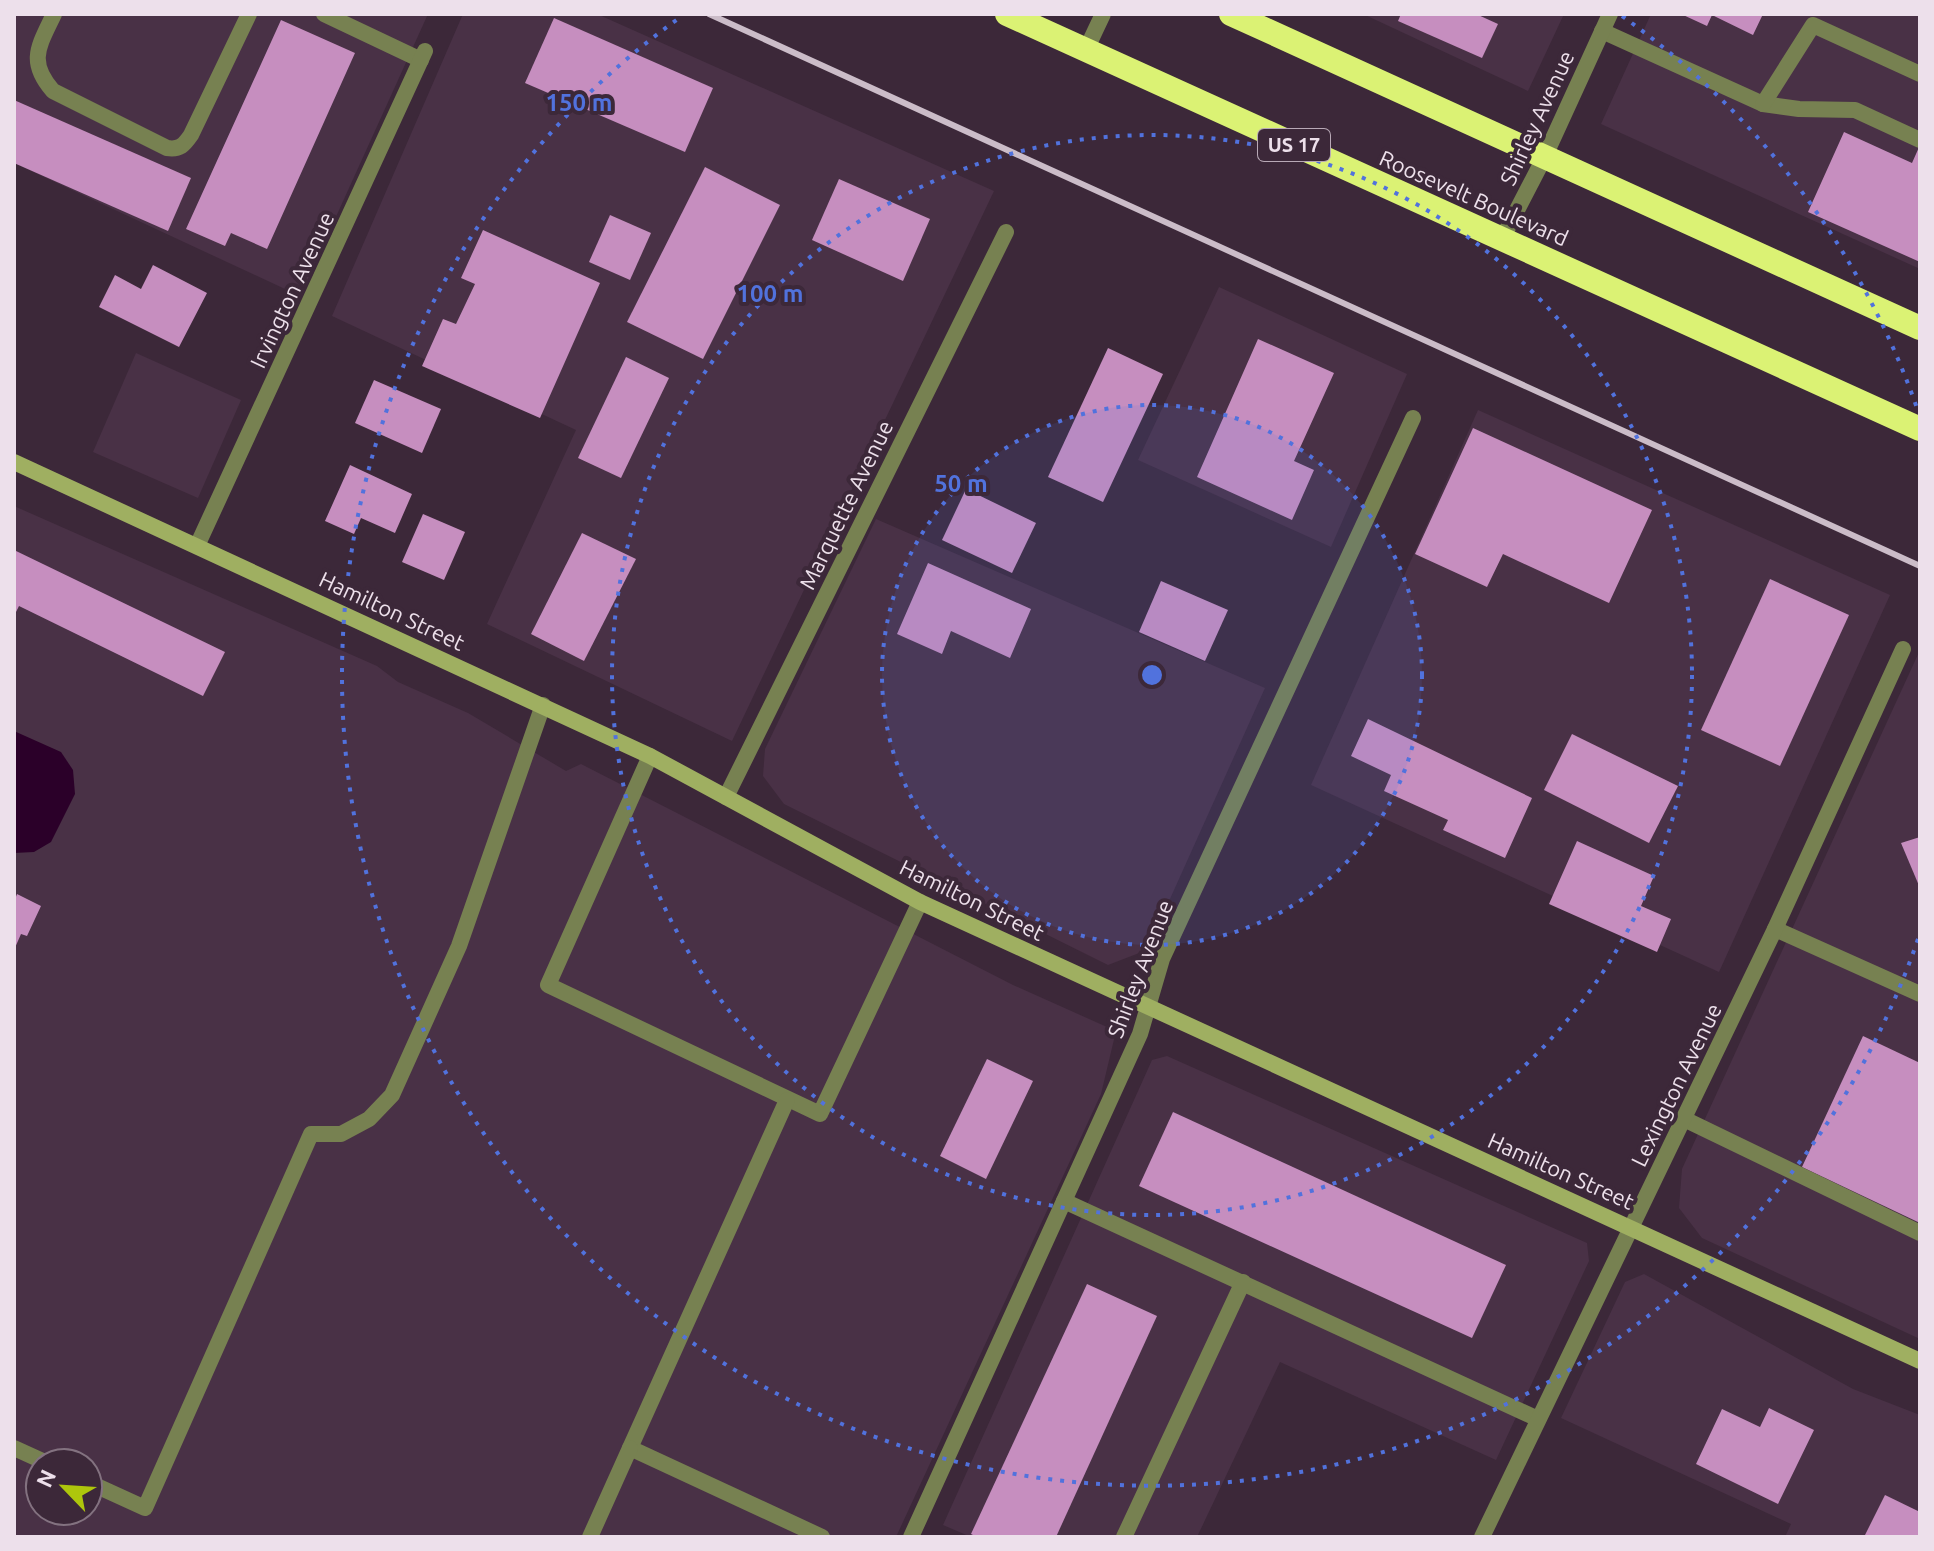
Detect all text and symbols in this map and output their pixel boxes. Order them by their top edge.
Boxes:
street label: Shirley Avenue [1494,47,1579,189]
text: 150 m [546,89,612,116]
road number: US 17 [1258,129,1330,161]
street label: Roosevelt Boulevard [1376,145,1572,250]
street label: Irvington Avenue [245,208,339,372]
text: 100 m [737,280,803,307]
street label: Marquette Avenue [794,416,897,593]
text: 50 m [934,470,988,497]
street label: Hamilton Street [316,566,469,655]
centre of rings [1138,661,1166,689]
street label: Hamilton Street [896,854,1049,945]
street label: Shirley Avenue [1102,896,1177,1041]
street label: Lexington Avenue [1625,999,1726,1170]
street label: Hamilton Street [1484,1127,1638,1214]
north arrow [24,1447,104,1527]
text: N [31,1466,60,1491]

